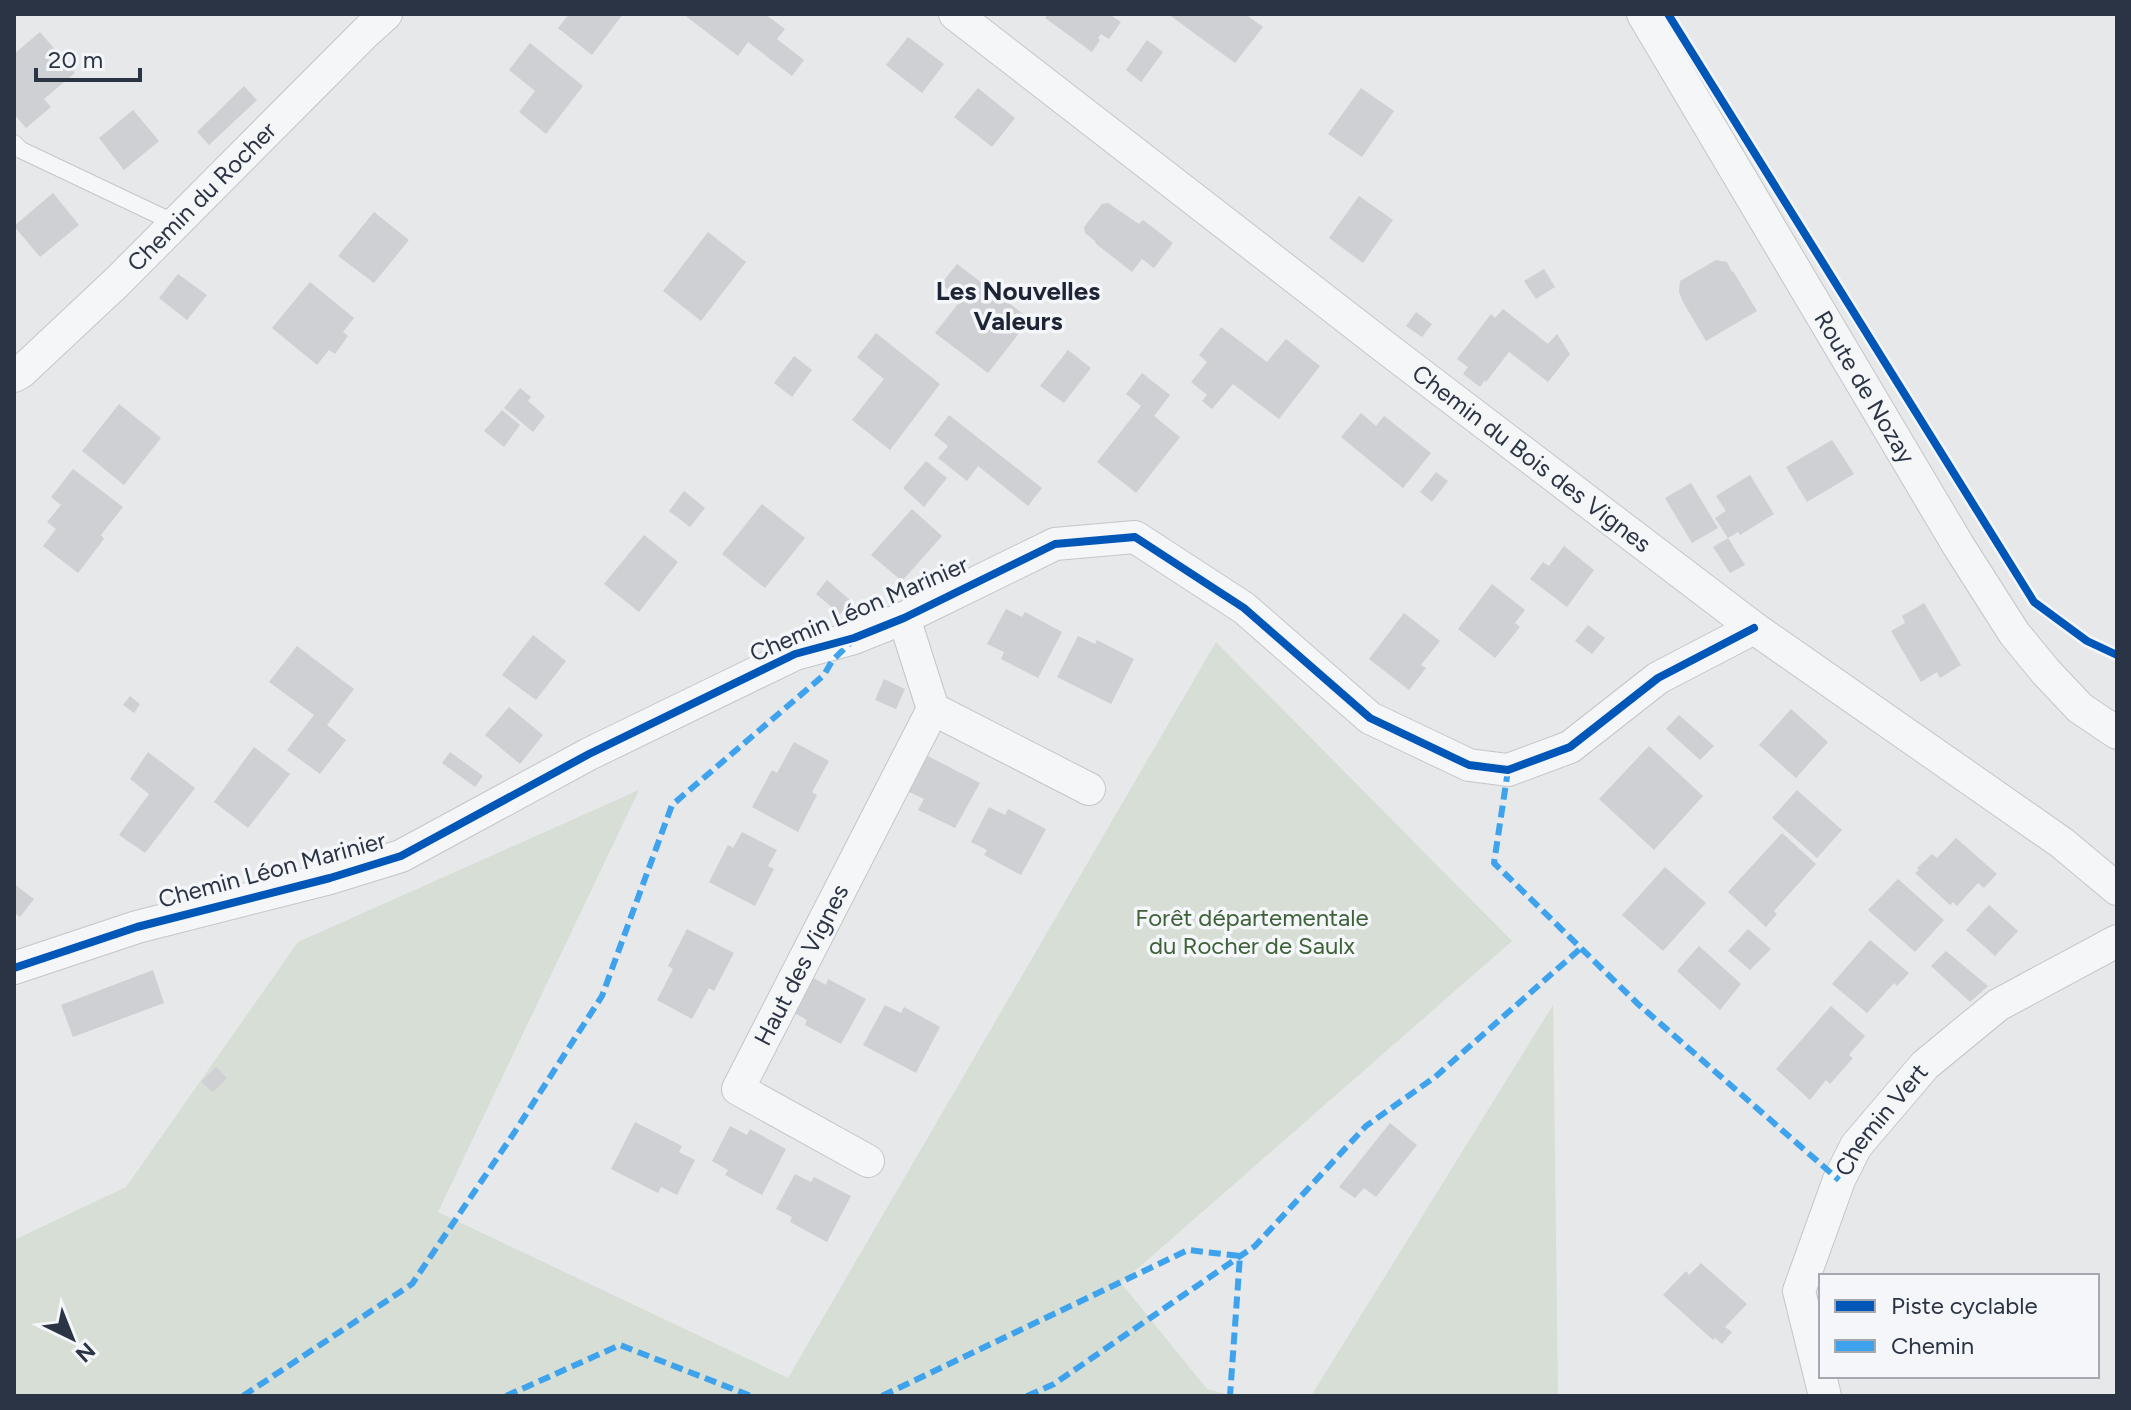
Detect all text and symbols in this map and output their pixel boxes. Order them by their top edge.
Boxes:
scale bar [36,32,140,82]
text: 20 m [48,45,103,74]
street label: Chemin du Rocher [121,116,282,277]
district label: Les Nouvelles Valeurs [936,275,1100,337]
street label: Route de Nozay [1808,305,1922,469]
street label: Chemin du Bois des Vignes [1407,358,1657,558]
street label: Chemin Léon Marinier [745,549,972,668]
street label: Chemin Léon Marinier [155,825,389,914]
street label: Haut des Vignes [748,879,855,1050]
park label: Forêt départementale du Rocher de Saulx [1135,903,1369,960]
street label: Chemin Vert [1828,1058,1934,1181]
legend [1819,1274,2099,1378]
text: Piste cyclable [1891,1291,2038,1320]
north arrow [32,1298,112,1378]
text: Chemin [1891,1331,1974,1360]
text: N [70,1337,101,1368]

